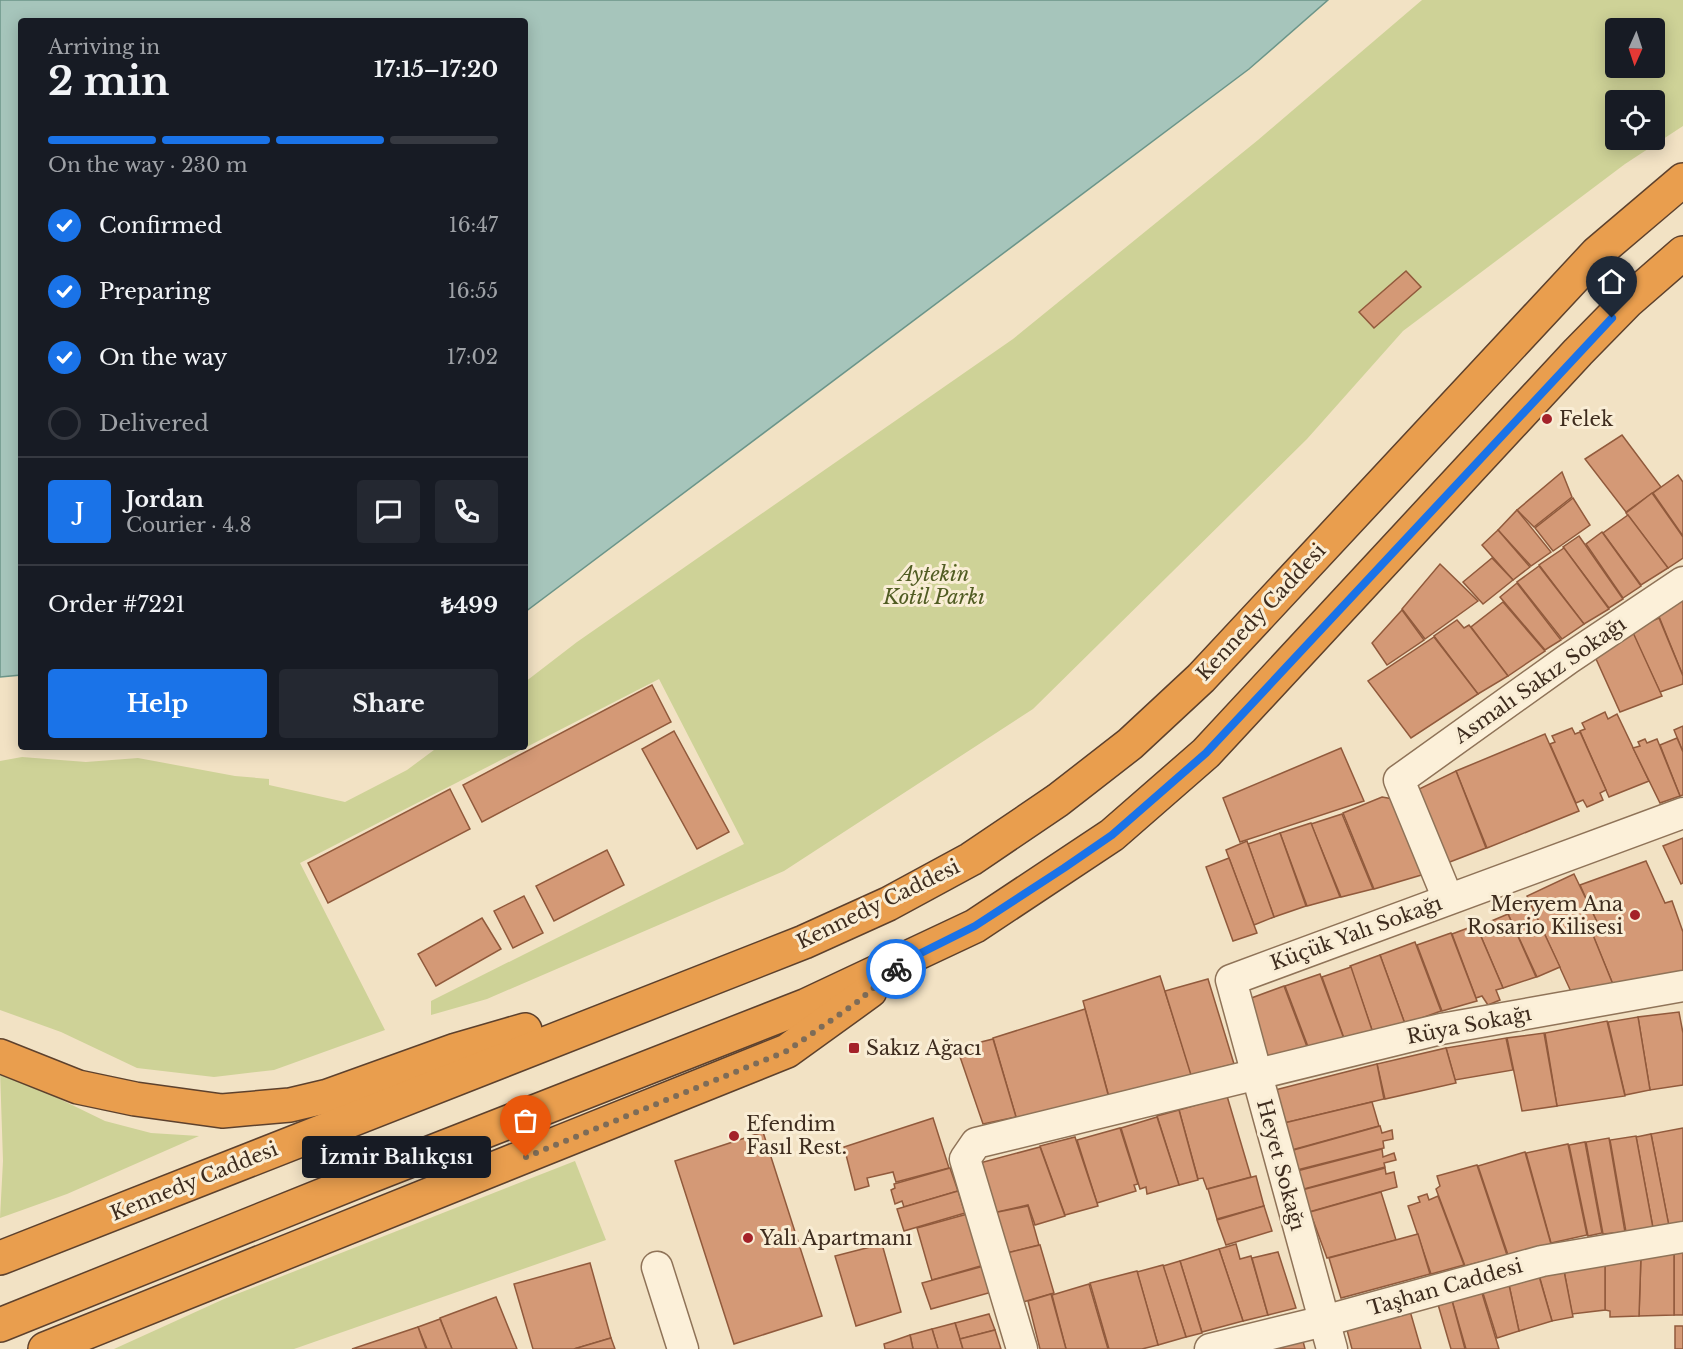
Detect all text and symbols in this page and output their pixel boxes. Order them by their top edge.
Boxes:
north arrow [1605,18,1665,78]
map controls [1605,18,1665,150]
text: Arriving in [48,35,160,59]
text: 17:15–17:20 [374,56,498,83]
text: 2 min [48,57,169,106]
button: locate [1605,90,1665,150]
text: On the way · 230 m [48,153,247,177]
icon: check [48,209,81,242]
text: Confirmed [99,212,222,239]
text: 16:47 [449,213,498,237]
pin [1586,256,1637,318]
icon: home [1595,265,1628,298]
icon: check [48,275,81,308]
text: Preparing [99,278,210,305]
text: 16:55 [448,279,498,303]
icon: check [48,341,81,374]
text: On the way [99,344,227,371]
text: 17:02 [447,345,498,369]
place label: Felek [1559,407,1614,431]
text: Delivered [99,410,209,437]
marker: Felek [1540,412,1554,426]
button: chat [357,480,420,543]
button: phone [435,480,498,543]
text: Jordan [126,486,204,513]
text: J [75,498,84,525]
text: Courier · 4.8 [126,513,252,537]
street label: Kennedy Caddesi [1191,538,1331,685]
park label: Aytekin Kotil Parkı [882,562,985,609]
text: Order #7221 [48,591,185,618]
text: ₺499 [441,592,498,619]
street label: Asmalı Sakız Sokağı [1449,611,1631,749]
button: Help [48,669,267,738]
button: Share [279,669,498,738]
street label: Kennedy Caddesi [793,854,964,954]
street label: Küçük Yalı Sokağı [1267,891,1445,975]
place label: Meryem Ana Rosario Kilisesi [1467,892,1624,939]
marker: Meryem Ana Rosario Kilisesi [1628,908,1642,922]
courier [866,939,926,999]
icon: bike [880,953,913,986]
street label: Rüya Sokağı [1405,1001,1534,1049]
place label: Sakız Ağacı [866,1036,981,1060]
marker: Sakız Ağacı [847,1041,861,1055]
pin [500,1095,551,1157]
street label: Heyet Sokağı [1252,1097,1310,1233]
icon: bag [509,1104,542,1137]
place label: Efendim Fasıl Rest. [746,1112,847,1159]
marker: Efendim Fasıl Rest. [727,1129,741,1143]
street label: Kennedy Caddesi [107,1136,281,1226]
callout: İzmir Balıkçısı [301,1136,490,1178]
text: İzmir Balıkçısı [320,1145,473,1169]
place label: Yalı Apartmanı [759,1226,913,1250]
marker: Yalı Apartmanı [741,1231,755,1245]
street label: Taşhan Caddesi [1365,1253,1525,1321]

